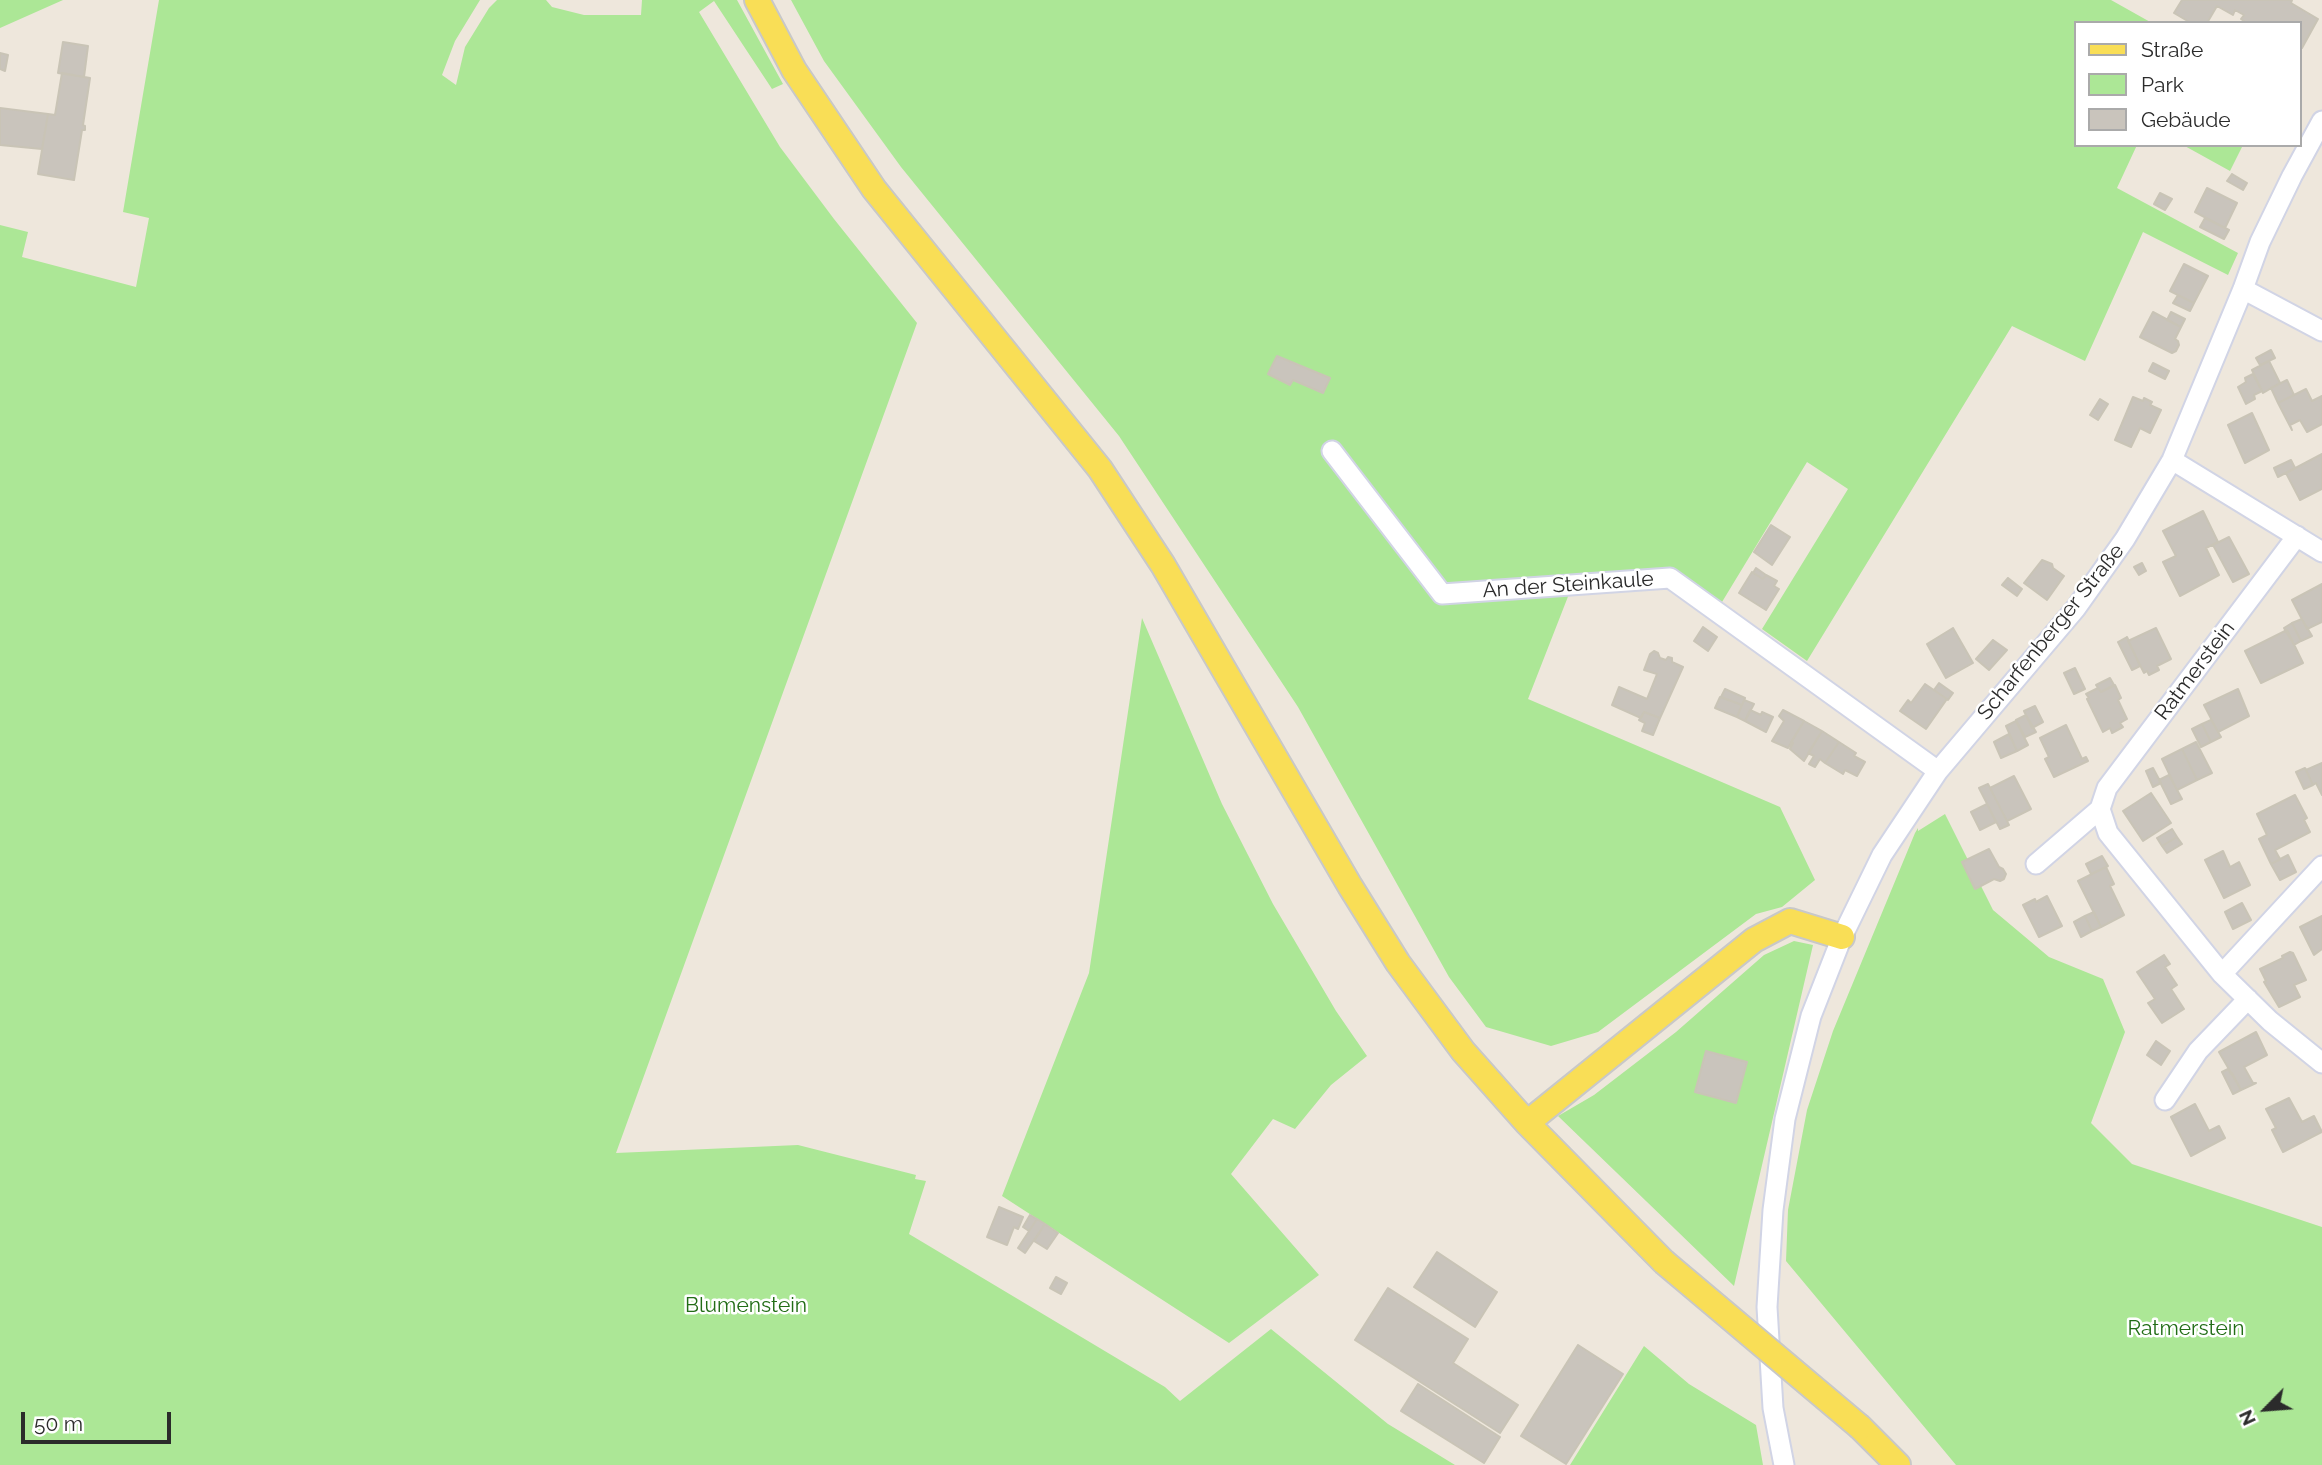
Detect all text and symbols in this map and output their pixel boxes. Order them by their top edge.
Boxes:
legend [2074,21,2301,147]
text: Straße [2141,37,2203,62]
text: Park [2141,72,2184,97]
text: Gebäude [2141,107,2231,132]
street label: Scharfenberger Straße [1972,539,2130,725]
street label: An der Steinkaule [1482,566,1654,604]
street label: Ratmerstein [2150,617,2240,725]
park label: Blumenstein [685,1293,807,1319]
park label: Ratmerstein [2127,1316,2245,1342]
north arrow [2231,1374,2301,1444]
scale bar [24,1398,175,1442]
text: N [2234,1407,2260,1429]
text: 50 m [34,1411,83,1436]

